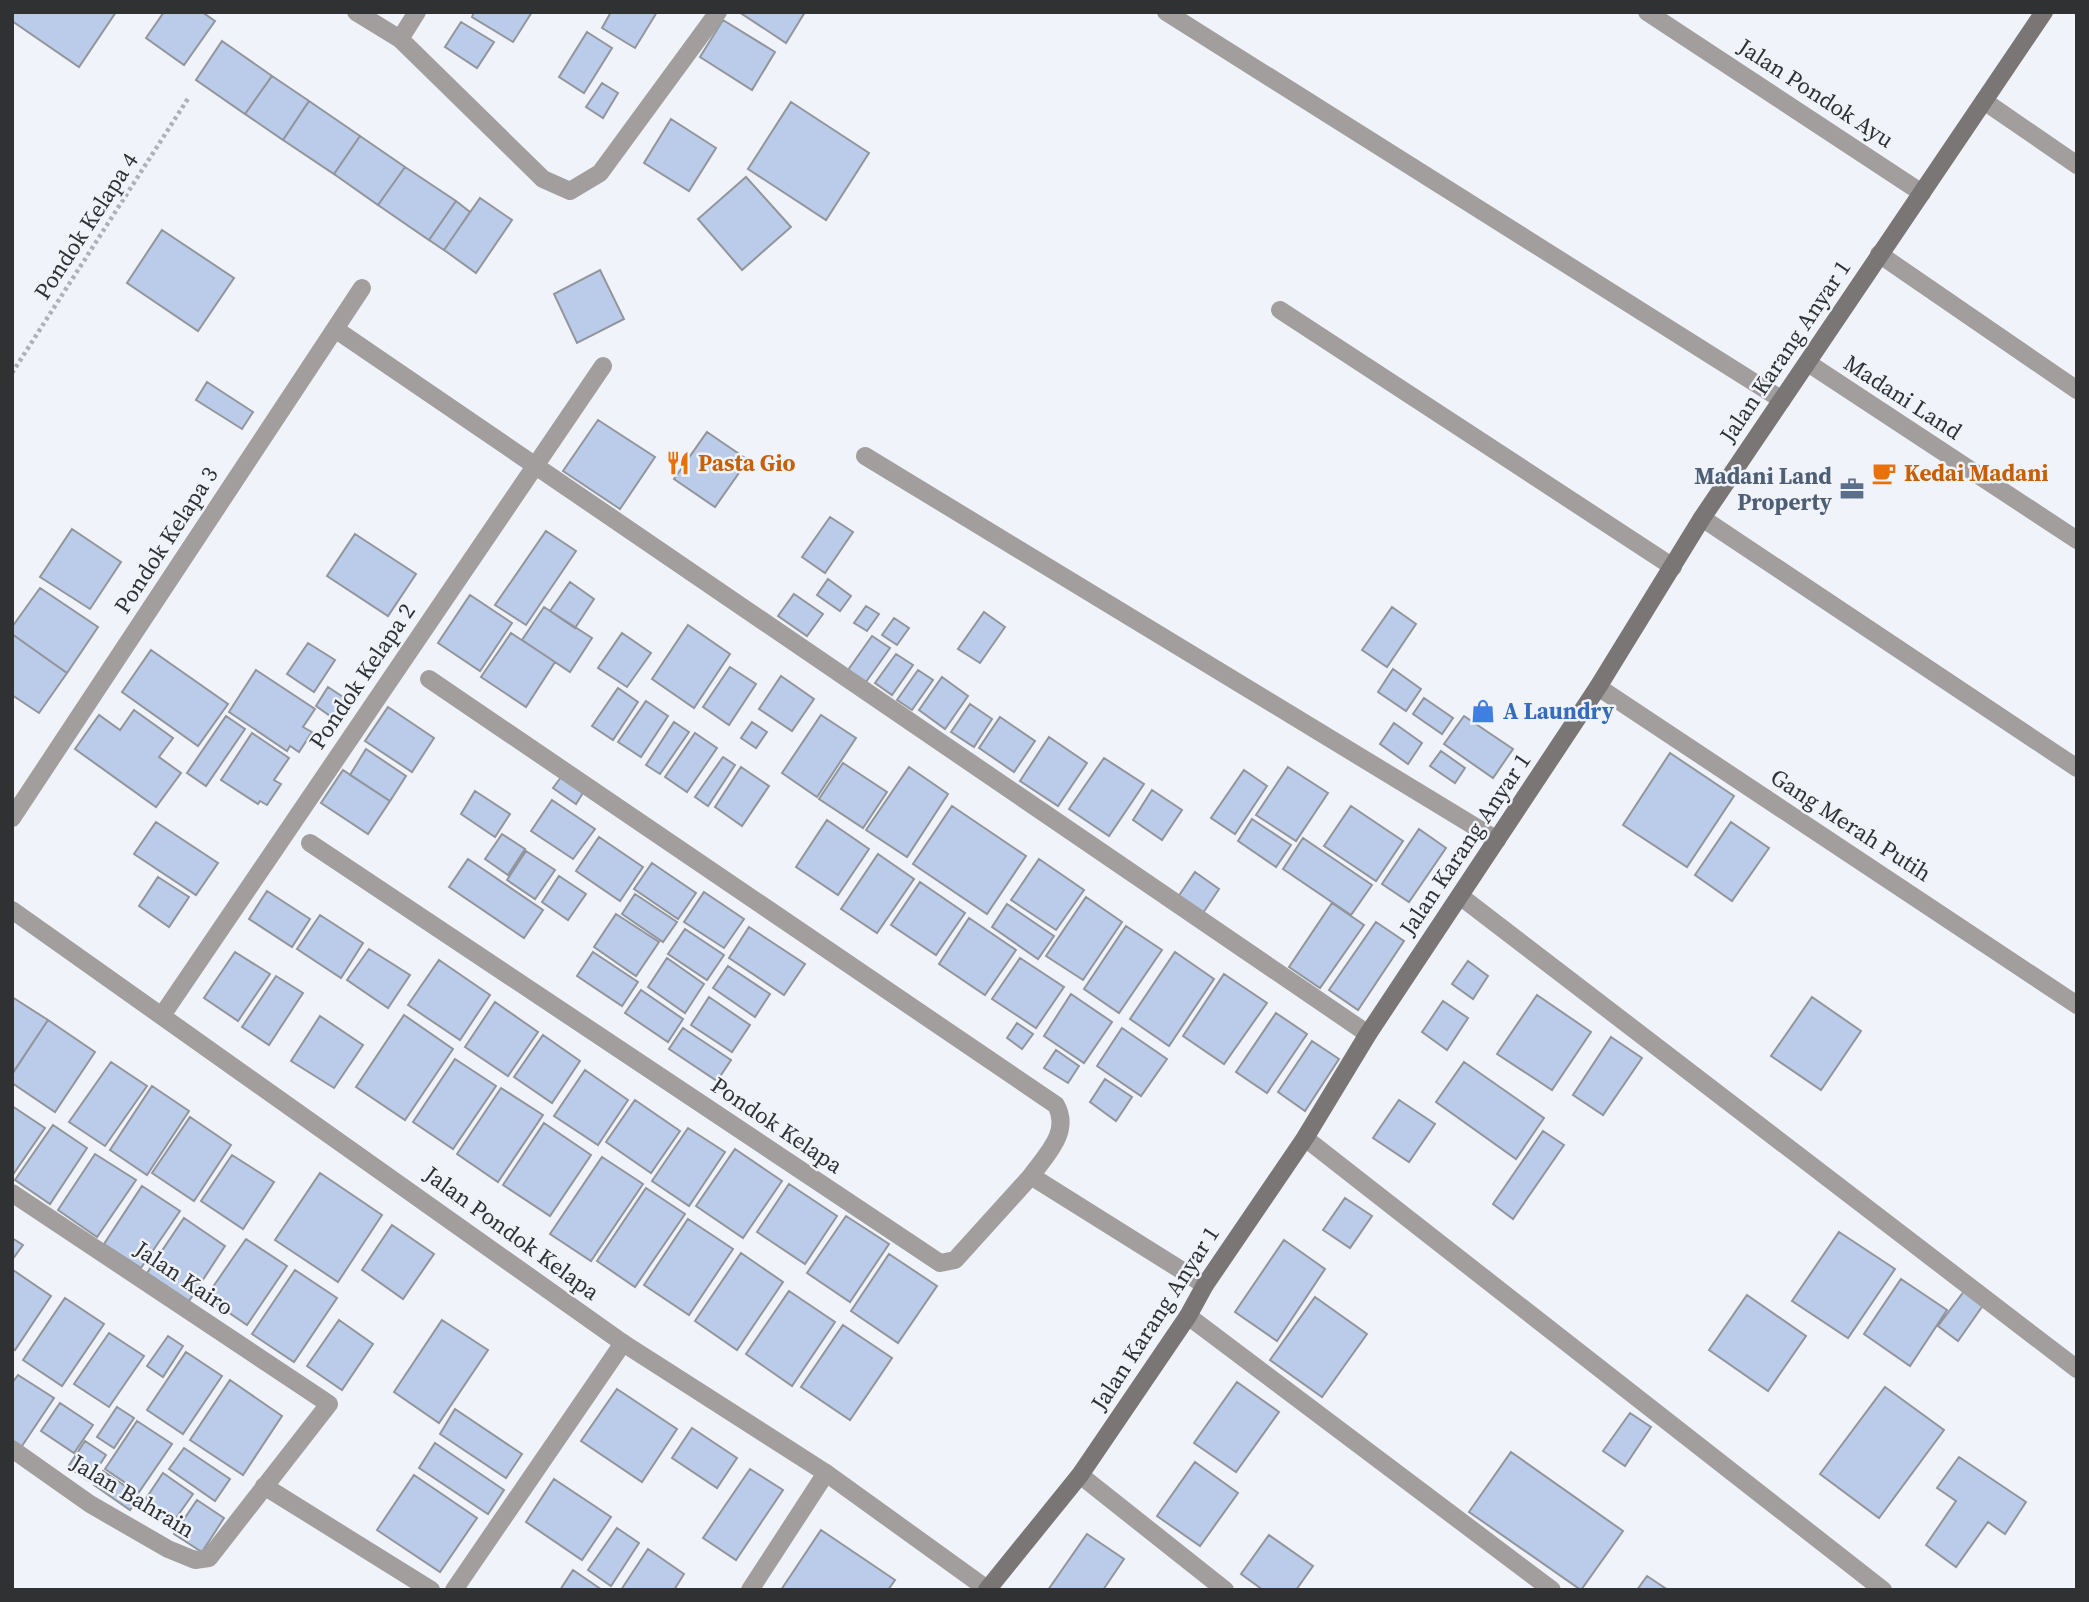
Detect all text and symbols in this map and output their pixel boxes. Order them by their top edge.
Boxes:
street label: Jalan Pondok Ayu [1731,30,1900,155]
street label: Pondok Kelapa 4 [26,146,146,306]
street label: Jalan Karang Anyar 1 [1711,253,1858,450]
street label: Madani Land [1838,347,1968,447]
place label: Pasta Gio [698,447,796,479]
restaurant icon: Pasta Gio [664,449,692,477]
place label: Kedai Madani [1904,457,2049,489]
cafe icon: Kedai Madani [1870,459,1898,487]
street label: Pondok Kelapa 3 [106,460,226,620]
place label: Madani Land Property [1694,460,1833,518]
office icon: Madani Land Property [1838,475,1866,503]
street label: Pondok Kelapa 2 [301,597,423,755]
place label: A Laundry [1503,695,1615,727]
shop icon: A Laundry [1469,697,1497,725]
street label: Jalan Karang Anyar 1 [1391,746,1538,943]
street label: Gang Merah Putih [1764,761,1938,889]
street label: Pondok Kelapa [705,1069,849,1181]
street label: Jalan Pondok Kelapa [417,1158,606,1308]
street label: Jalan Karang Anyar 1 [1083,1219,1227,1417]
street label: Jalan Kairo [127,1233,240,1323]
street label: Jalan Bahrain [64,1446,201,1546]

